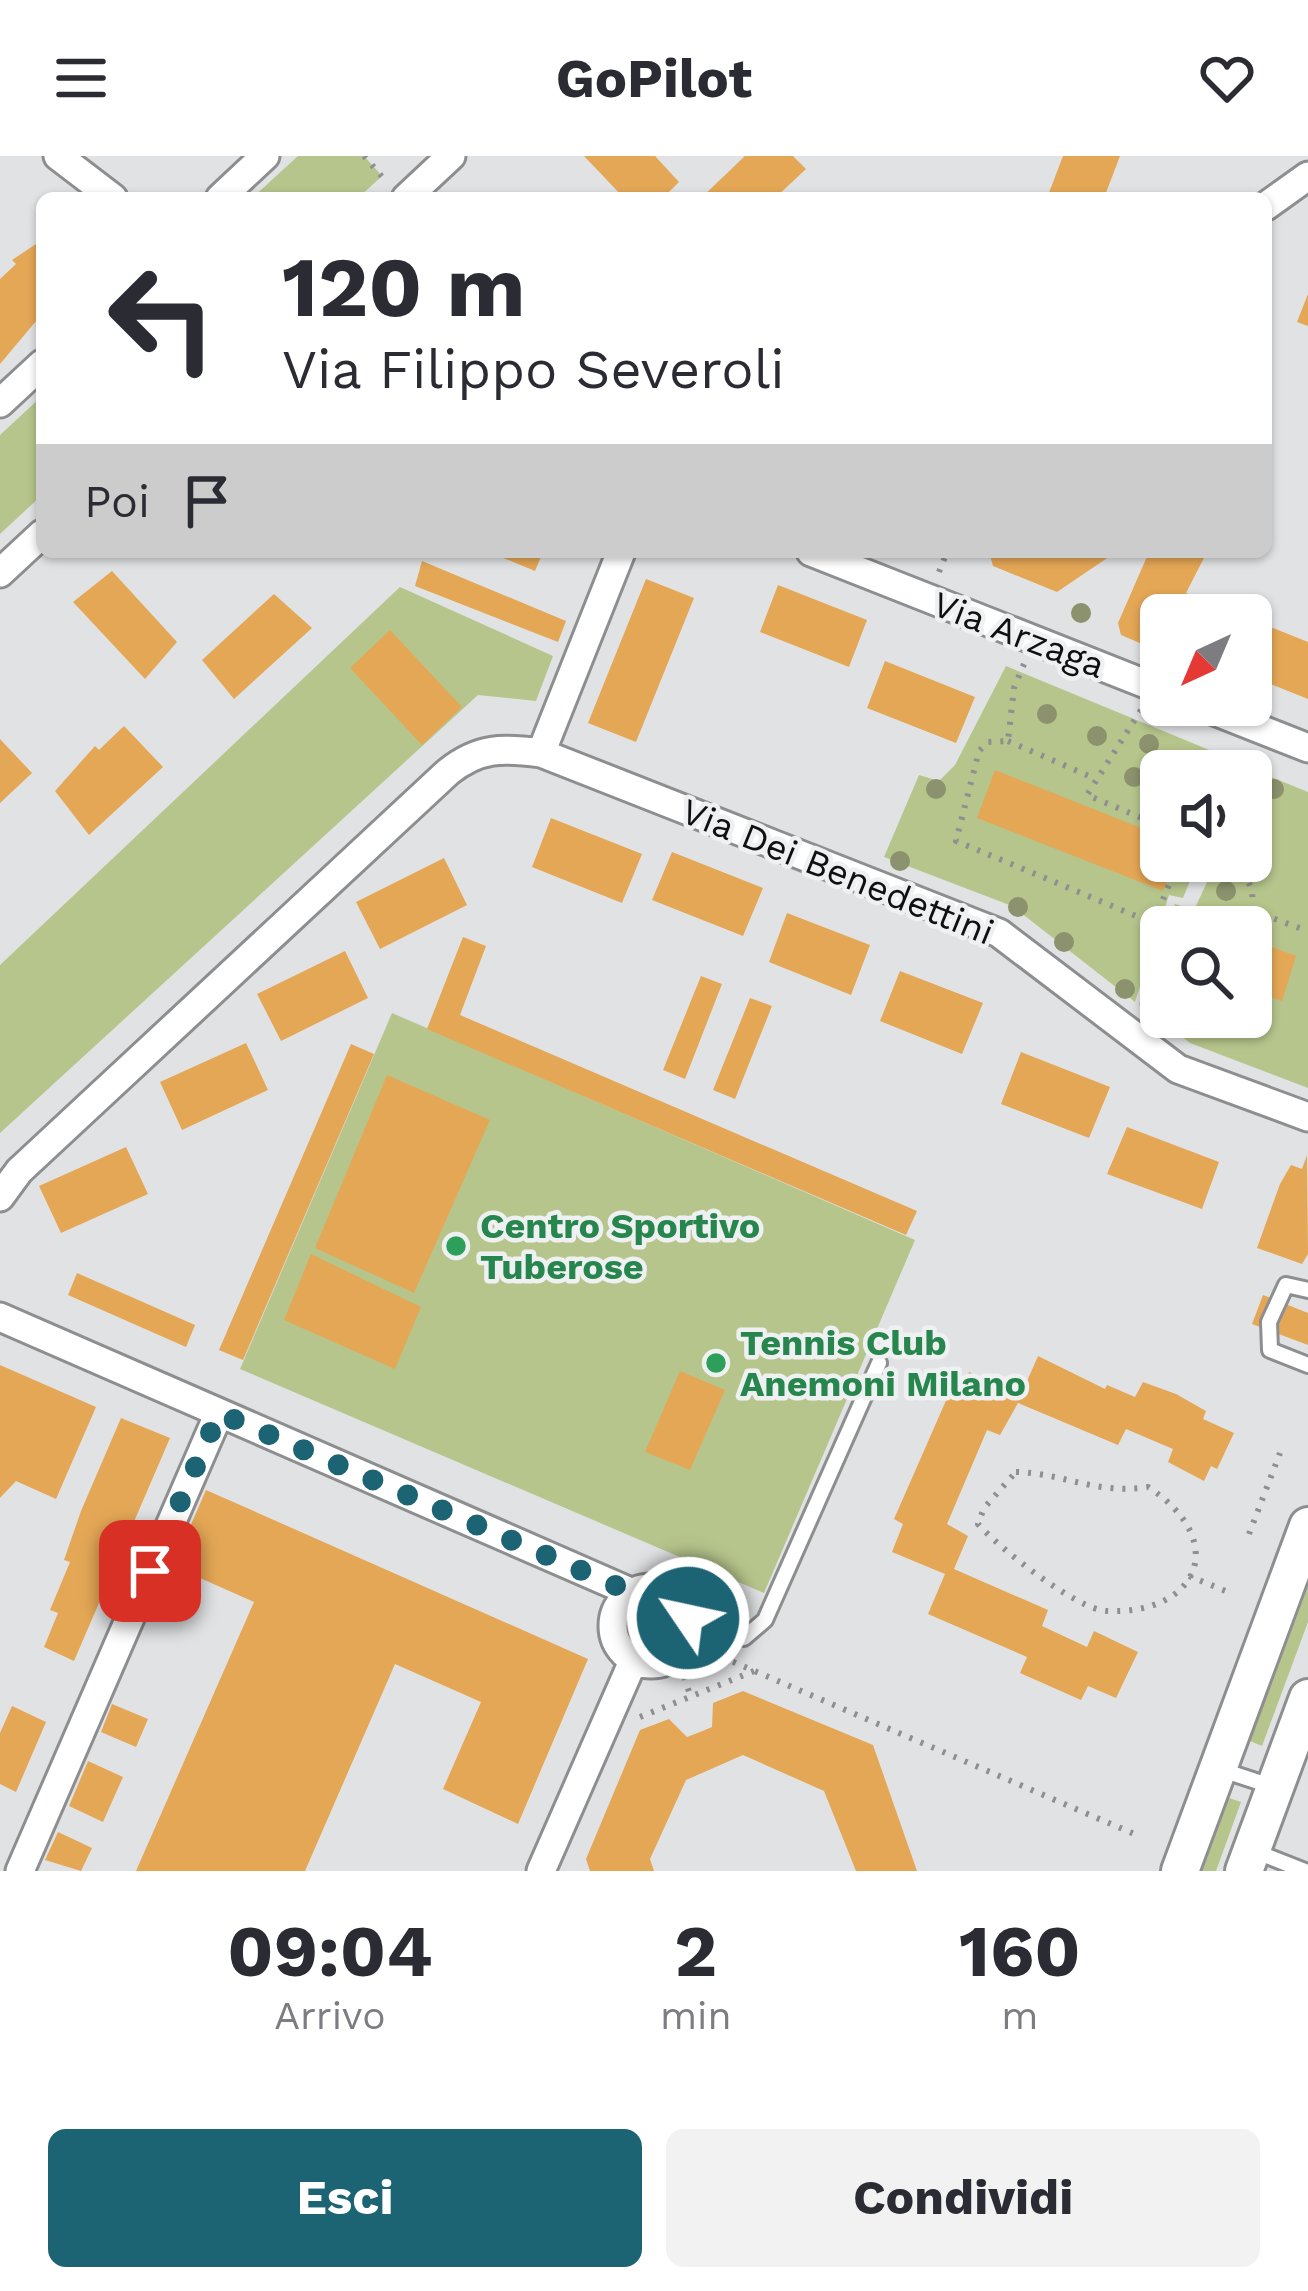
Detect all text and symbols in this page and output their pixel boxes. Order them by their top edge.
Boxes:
icon: menu [48,45,114,111]
icon: heart [1194,45,1260,111]
text: GoPilot [556,47,752,110]
text: 120 m [282,238,525,336]
icon: left [84,240,240,396]
text: Via Filippo Severoli [282,338,785,401]
icon: arrive [174,468,240,534]
text: Poi [84,475,150,528]
street label: Via Arzaga [927,583,1111,687]
north arrow [1140,594,1272,726]
map controls [1140,594,1272,1038]
button: sound [1140,750,1272,882]
street label: Via Dei Benedettini [675,790,1000,954]
button: search [1140,906,1272,1038]
place label: Centro Sportivo Tuberose [480,1205,760,1288]
marker: Centro Sportivo Tuberose [443,1233,469,1259]
place label: Tennis Club Anemoni Milano [740,1322,1026,1405]
marker: Tennis Club Anemoni Milano [703,1350,729,1376]
pin [99,1520,201,1622]
icon: arrive [117,1538,183,1604]
position arrow [625,1555,751,1681]
text: 09:04 [227,1909,433,1993]
text: 2 [674,1909,717,1993]
text: 160 [959,1909,1081,1993]
text: Arrivo [274,1993,386,2038]
text: min [660,1993,732,2038]
text: m [1001,1993,1038,2038]
button: Esci [48,2129,642,2267]
button: Condividi [666,2129,1260,2267]

